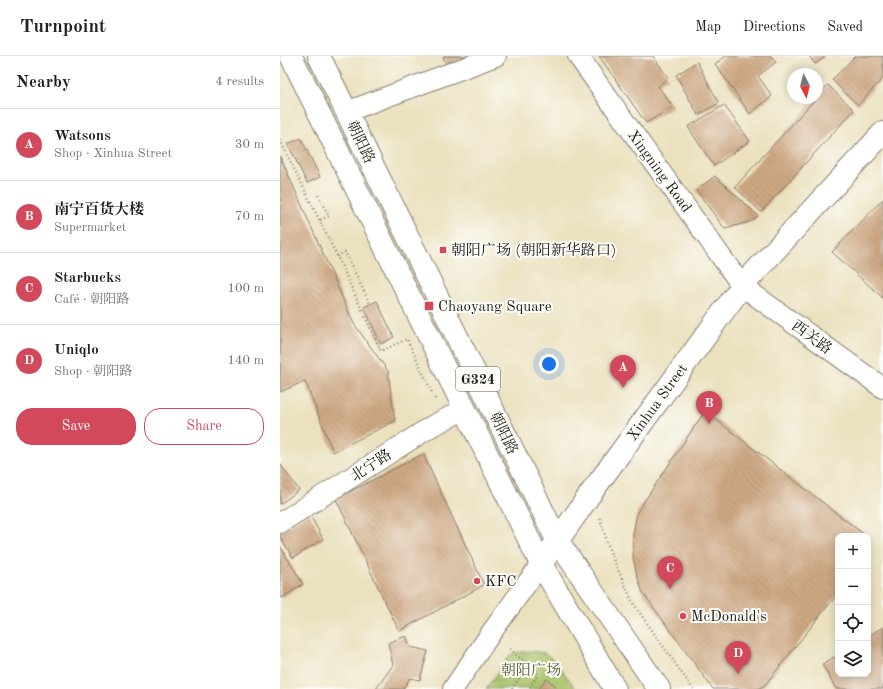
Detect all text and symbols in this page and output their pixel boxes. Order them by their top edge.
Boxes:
text: Turnpoint [20,18,106,37]
text: Map [695,20,721,34]
text: Directions [743,20,805,34]
text: Saved [827,20,863,34]
north arrow [787,68,823,104]
text: Nearby [16,74,71,91]
text: 4 results [215,75,264,88]
street label: 朝阳路 [343,118,378,166]
street label: Xingning Road [624,128,694,216]
text: Watsons [54,129,111,144]
text: A [24,138,34,151]
text: 30 m [235,138,264,151]
text: Shop · Xinhua Street [54,147,172,160]
text: 南宁百货大楼 [54,203,144,218]
text: B [24,210,34,223]
text: 70 m [235,210,264,223]
text: Supermarket [54,221,126,234]
place label: 朝阳广场 (朝阳新华路口) [451,242,616,259]
marker: 朝阳广场 (朝阳新华路口) [438,245,448,255]
text: Starbucks [54,271,121,286]
text: C [25,282,33,295]
text: 100 m [227,282,264,295]
text: Café · 朝阳路 [54,293,129,306]
marker: Chaoyang Square [423,300,435,312]
place label: Chaoyang Square [438,300,552,315]
street label: 西关路 [789,317,835,358]
text: Uniqlo [54,343,99,358]
text: D [24,354,34,367]
text: 140 m [227,354,264,367]
your location [539,354,559,374]
pin: A [610,355,636,388]
street label: Xinhua Street [625,362,691,444]
text: Shop · 朝阳路 [54,365,132,378]
road number: G324 [456,367,500,391]
pin: B [696,391,722,424]
button: Save [16,408,136,445]
button: Share [144,408,264,445]
street label: 朝阳路 [486,409,521,457]
street label: 北宁路 [348,446,395,485]
map controls [835,533,871,677]
button: + [835,533,871,569]
pin: C [657,556,683,589]
button: − [835,569,871,605]
place label: KFC [485,575,517,590]
marker: KFC [472,576,482,586]
button: locate [835,605,871,641]
place label: McDonald's [691,610,767,625]
marker: McDonald's [678,611,688,621]
pin: D [725,641,751,674]
button: layers [835,641,871,677]
park label: 朝阳广场 [501,662,561,679]

